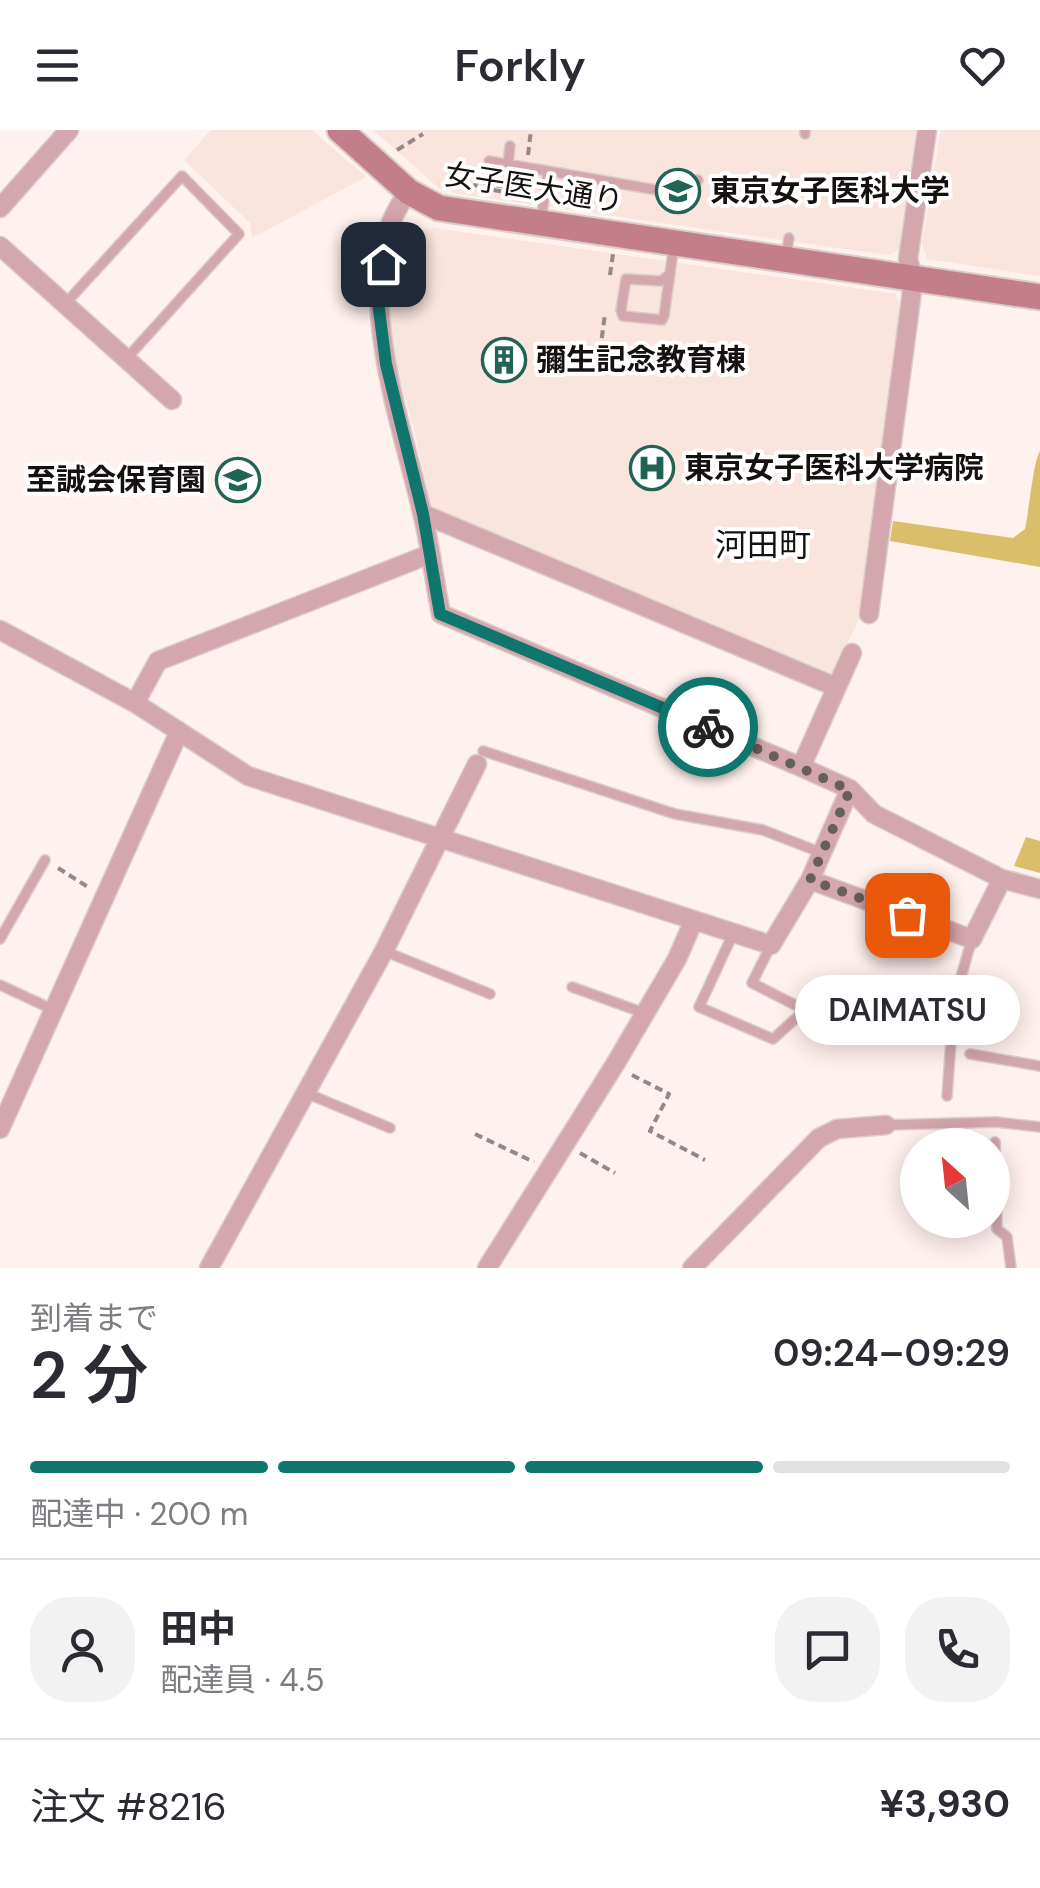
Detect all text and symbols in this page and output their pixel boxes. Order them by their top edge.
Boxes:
text: Forkly [454,36,586,95]
icon: menu [30,38,85,93]
icon: heart [955,38,1010,93]
street label: 女子医大通り [442,154,626,221]
school or university icon: 東京女子医科大学 [655,168,701,214]
place label: 東京女子医科大学 [710,171,950,210]
pin [341,222,426,307]
icon: home [356,237,411,292]
building icon: 彌生記念教育棟 [481,337,527,383]
place label: 彌生記念教育棟 [536,340,746,379]
hospital icon: 東京女子医科大学病院 [629,445,675,491]
place label: 東京女子医科大学病院 [684,448,984,487]
school or university icon: 至誠会保育園 [215,457,261,503]
place label: 至誠会保育園 [26,460,206,499]
district label: 河田町 [715,524,811,566]
courier [658,677,758,777]
icon: bike [681,700,736,755]
pin [865,873,950,958]
icon: bag [880,888,935,943]
callout: DAIMATSU [794,975,1020,1045]
text: DAIMATSU [828,989,987,1031]
north arrow [900,1128,1010,1238]
map controls [900,1128,1010,1238]
text: 到着まで [30,1297,158,1339]
text: 09:24–09:29 [773,1328,1010,1378]
text: 2 分 [30,1334,148,1418]
text: 配達中 · 200 m [30,1493,248,1535]
button: person [30,1597,135,1702]
button: chat [775,1597,880,1702]
button: phone [905,1597,1010,1702]
text: 田中 [160,1604,236,1654]
text: 配達員 · 4.5 [160,1659,325,1701]
text: ¥3,930 [880,1779,1010,1829]
text: 注文 #8216 [30,1782,227,1832]

